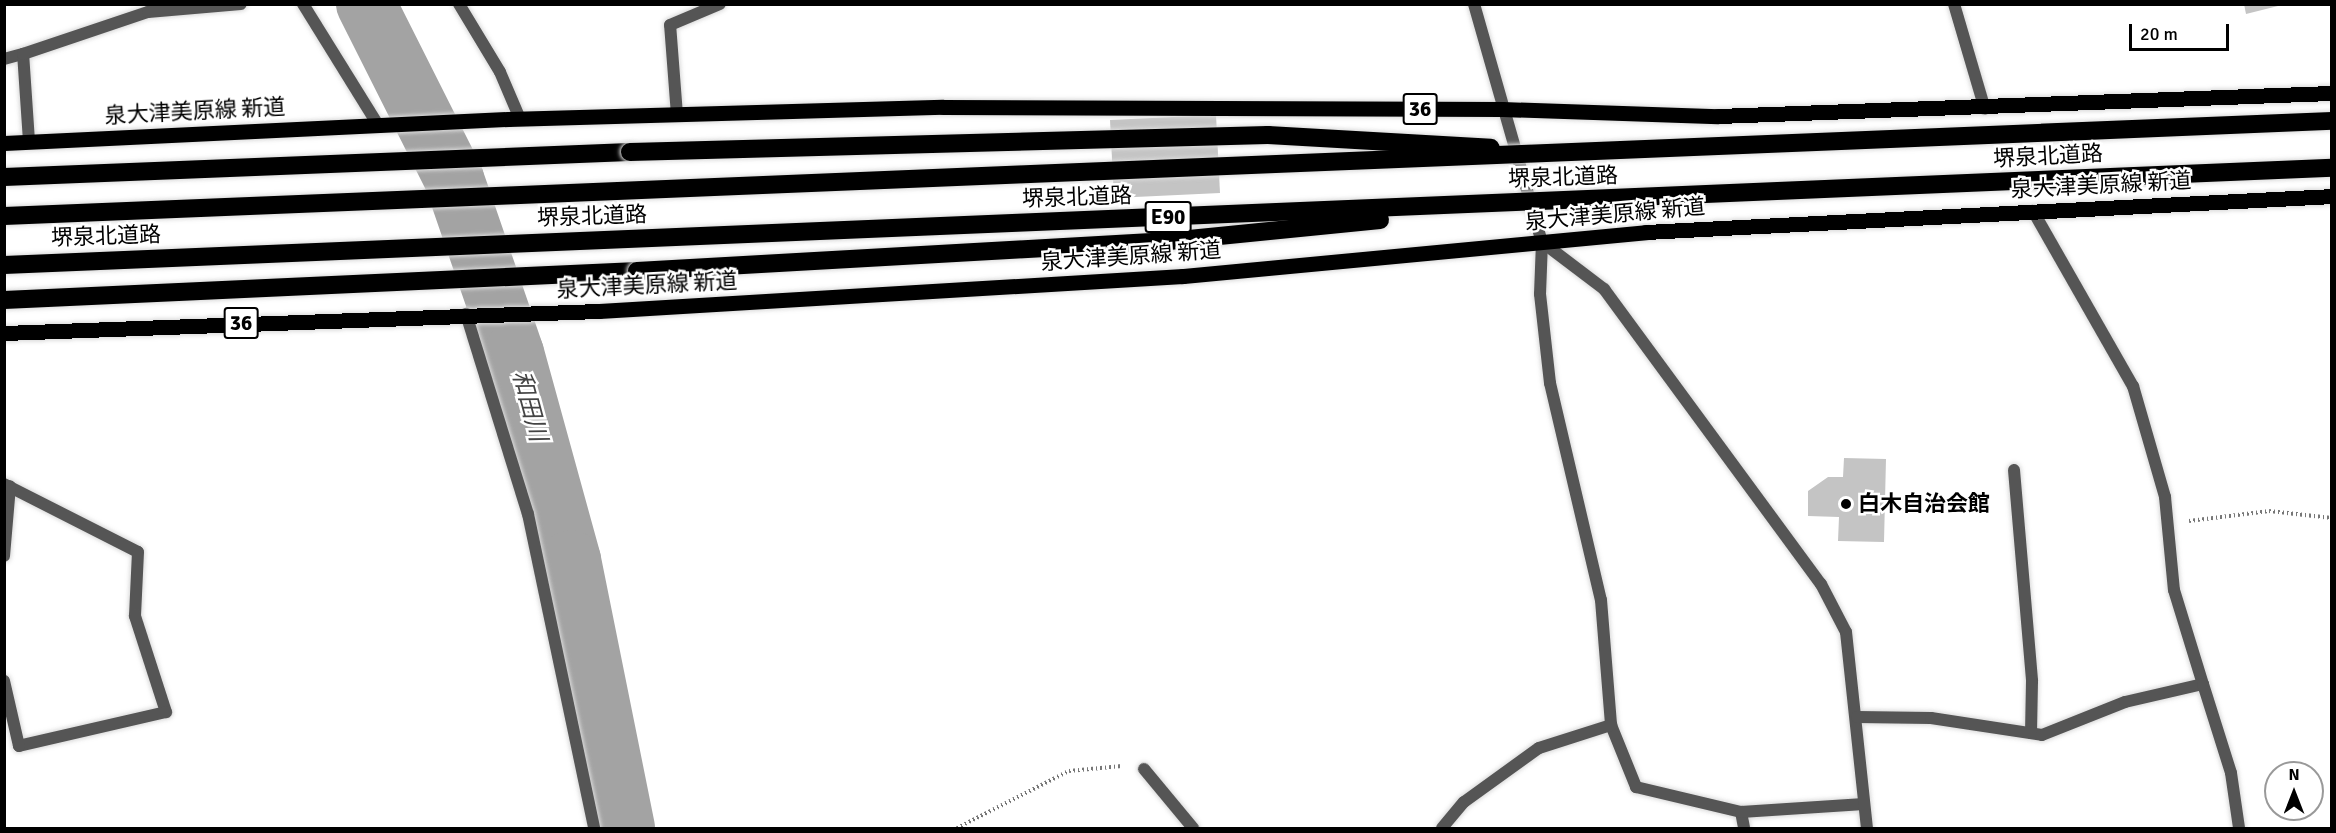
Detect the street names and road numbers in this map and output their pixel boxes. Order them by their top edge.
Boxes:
road number: 36 [1402,91,1438,127]
street label: 泉大津美原線 新道 [104,93,286,129]
street label: 堺泉北道路 [1992,140,2104,172]
street label: 堺泉北道路 [1508,162,1618,192]
street label: 泉大津美原線 新道 [2010,167,2192,203]
street label: 堺泉北道路 [1022,182,1132,212]
street label: 泉大津美原線 新道 [1524,193,1706,235]
road number: E90 [1144,199,1192,235]
street label: 堺泉北道路 [537,201,647,231]
street label: 堺泉北道路 [51,221,161,251]
street label: 泉大津美原線 新道 [1040,237,1222,275]
street label: 泉大津美原線 新道 [556,267,738,303]
road number: 36 [223,305,259,341]

